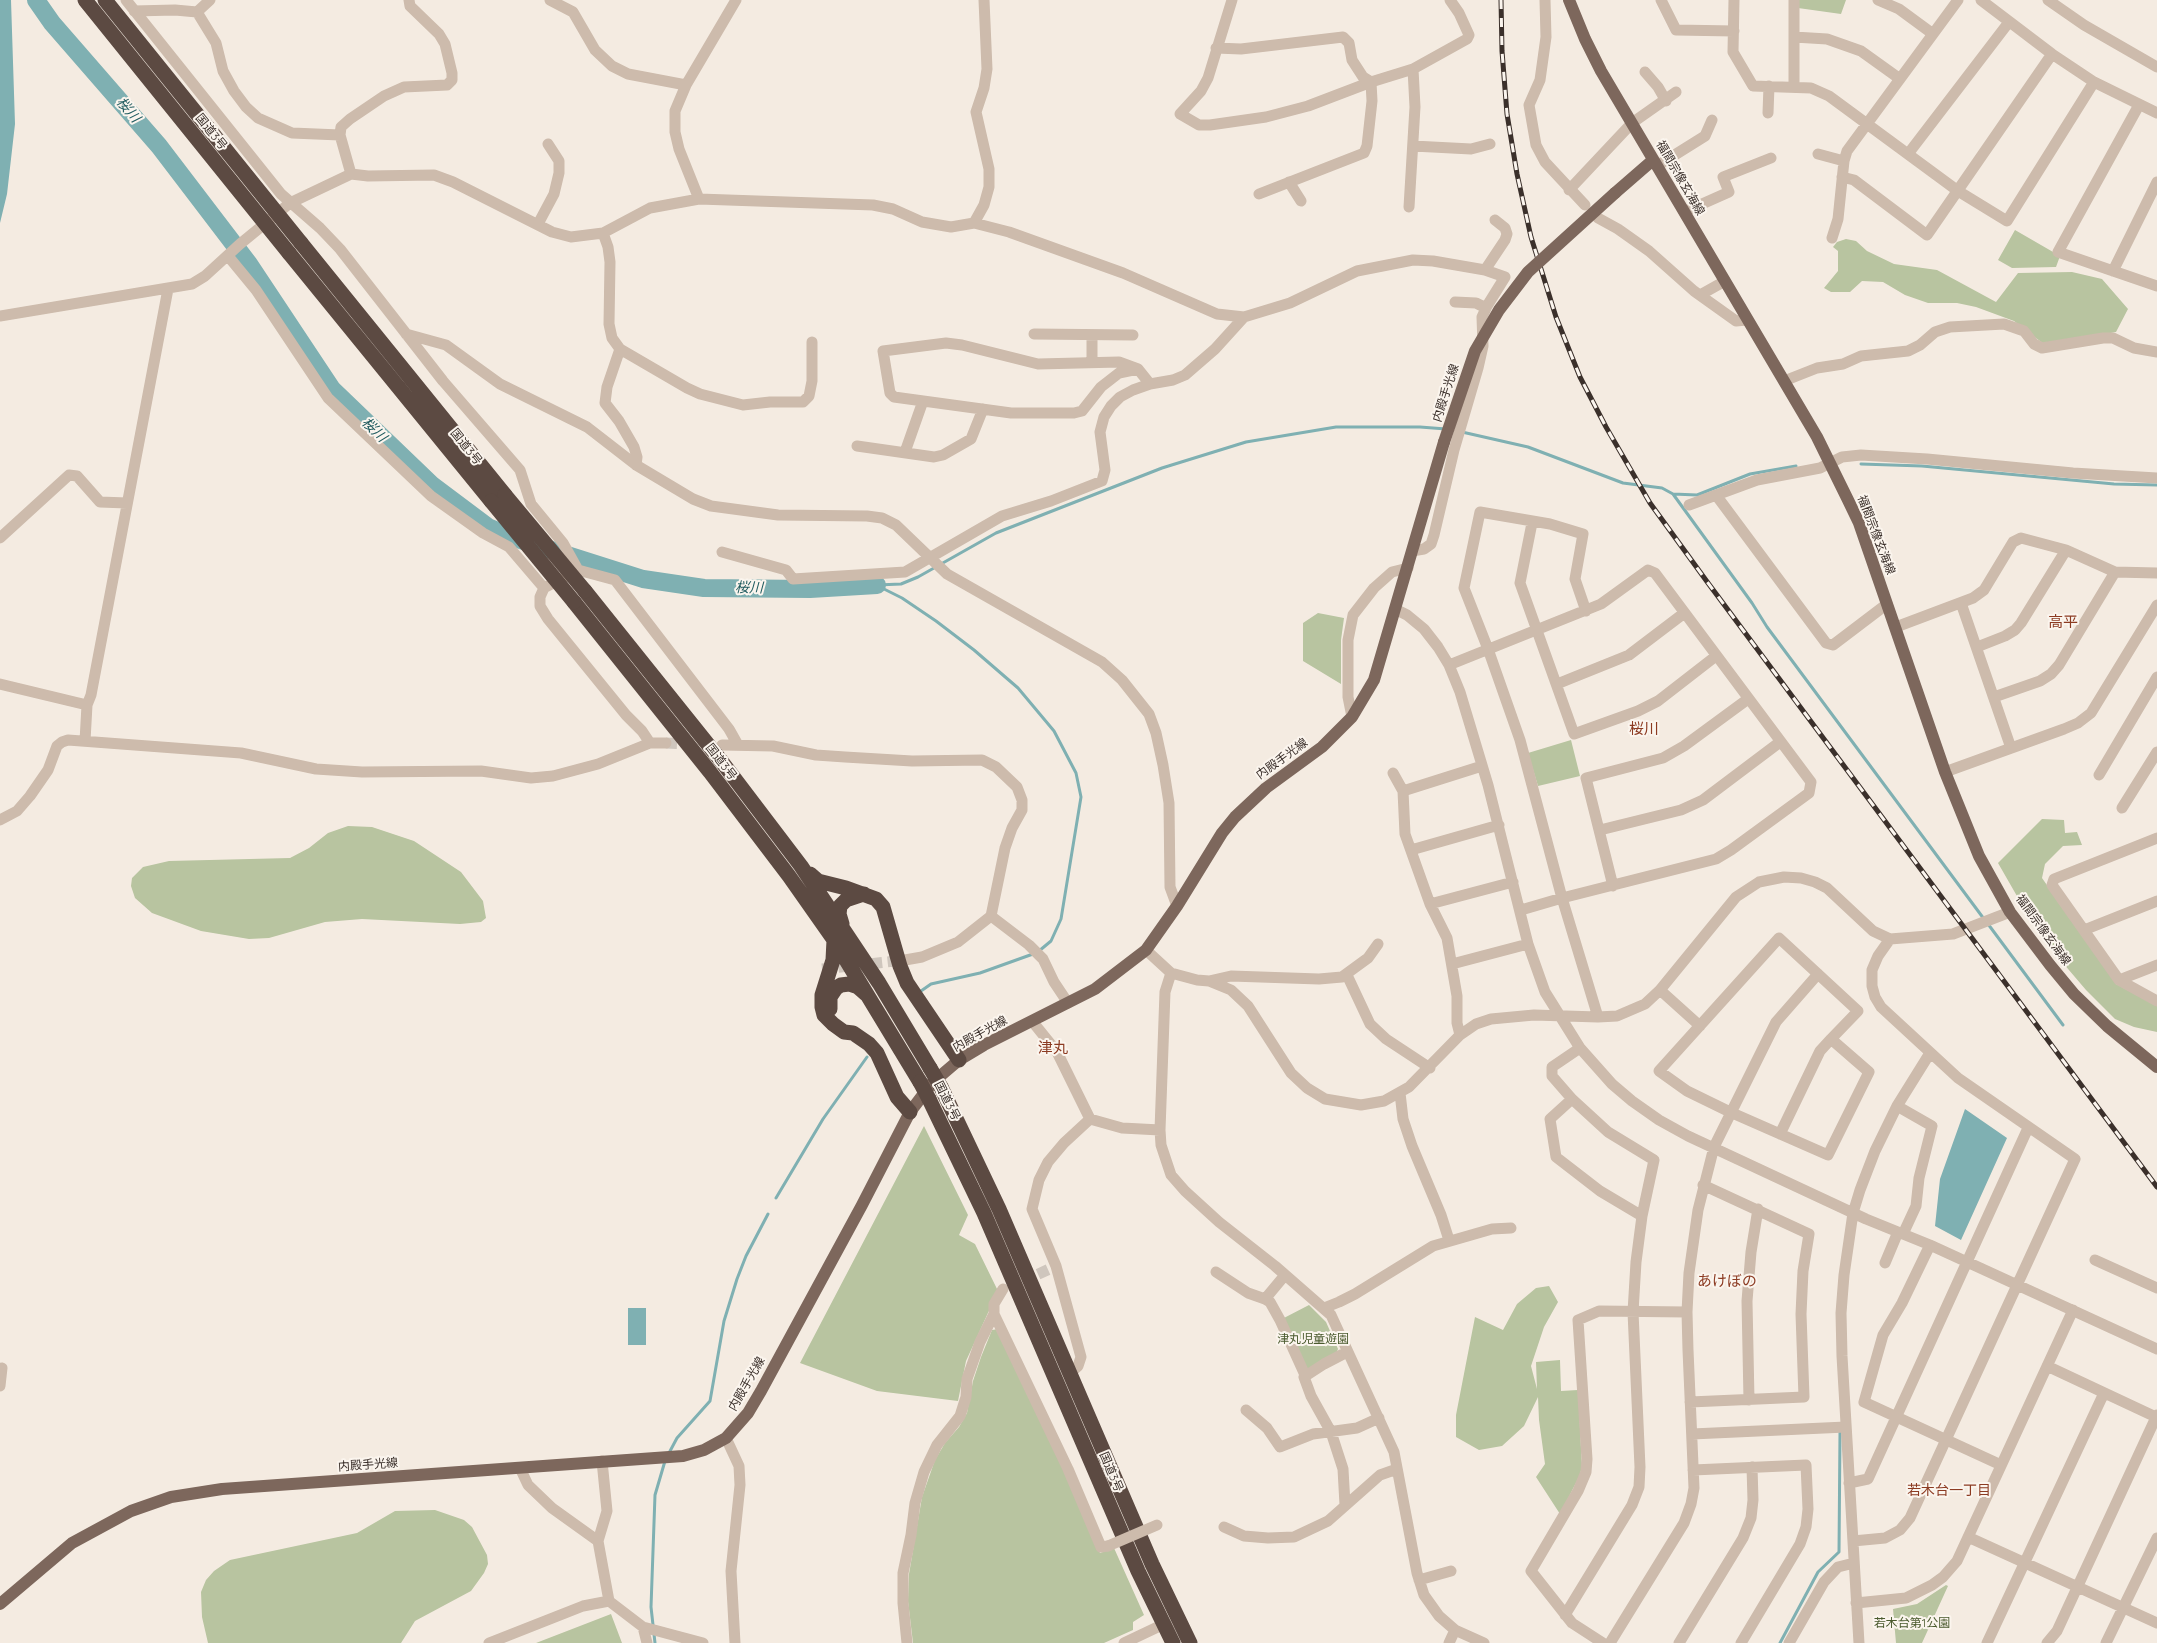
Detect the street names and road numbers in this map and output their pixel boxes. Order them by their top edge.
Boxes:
street label: 国道3号 [192,111,230,153]
street label: 福間宗像玄海線 [1653,138,1707,218]
street label: 内殿手光線 [1430,362,1462,424]
street label: 国道3号 [447,426,485,468]
street label: 福間宗像玄海線 [1854,493,1898,577]
street label: 内殿手光線 [1253,736,1311,782]
street label: 国道3号 [702,741,740,783]
street label: 福間宗像玄海線 [2012,892,2074,968]
street label: 内殿手光線 [950,1013,1010,1055]
street label: 国道3号 [931,1079,963,1123]
street label: 内殿手光線 [726,1354,768,1414]
street label: 国道3号 [1096,1450,1126,1494]
street label: 内殿手光線 [338,1456,398,1474]

